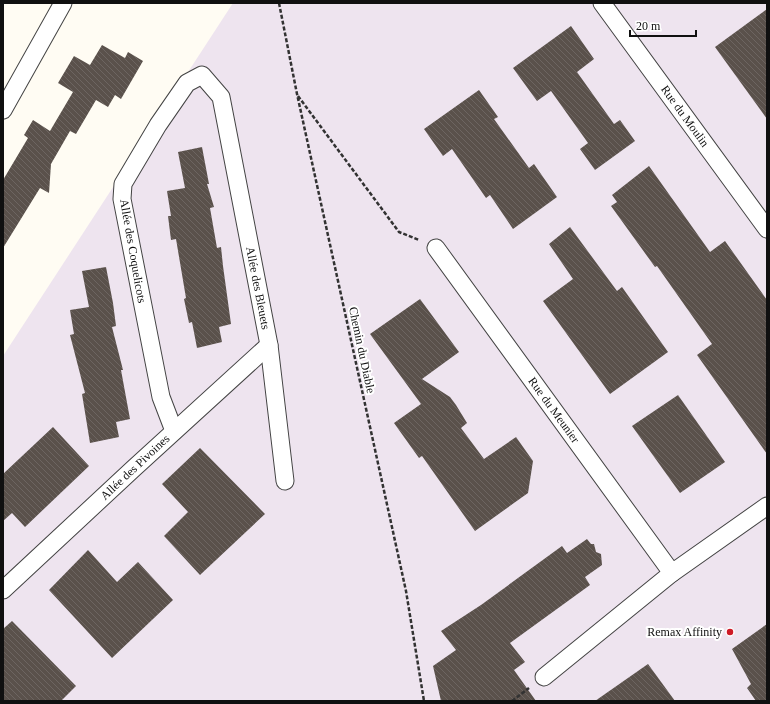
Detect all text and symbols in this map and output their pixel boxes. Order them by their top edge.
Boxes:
scale bar [630,12,696,38]
text: 20 m [636,19,661,33]
street label: Rue du Moulin [658,82,712,150]
street label: Allée des Coquelicots [117,198,149,304]
street label: Allée des Bleuets [243,245,273,331]
street label: Chemin du Diable [346,306,378,394]
street label: Rue du Meunier [525,374,583,446]
street label: Allée des Pivoines [98,431,173,503]
place label: Remax Affinity [647,625,722,639]
marker: Remax Affinity [725,627,735,637]

